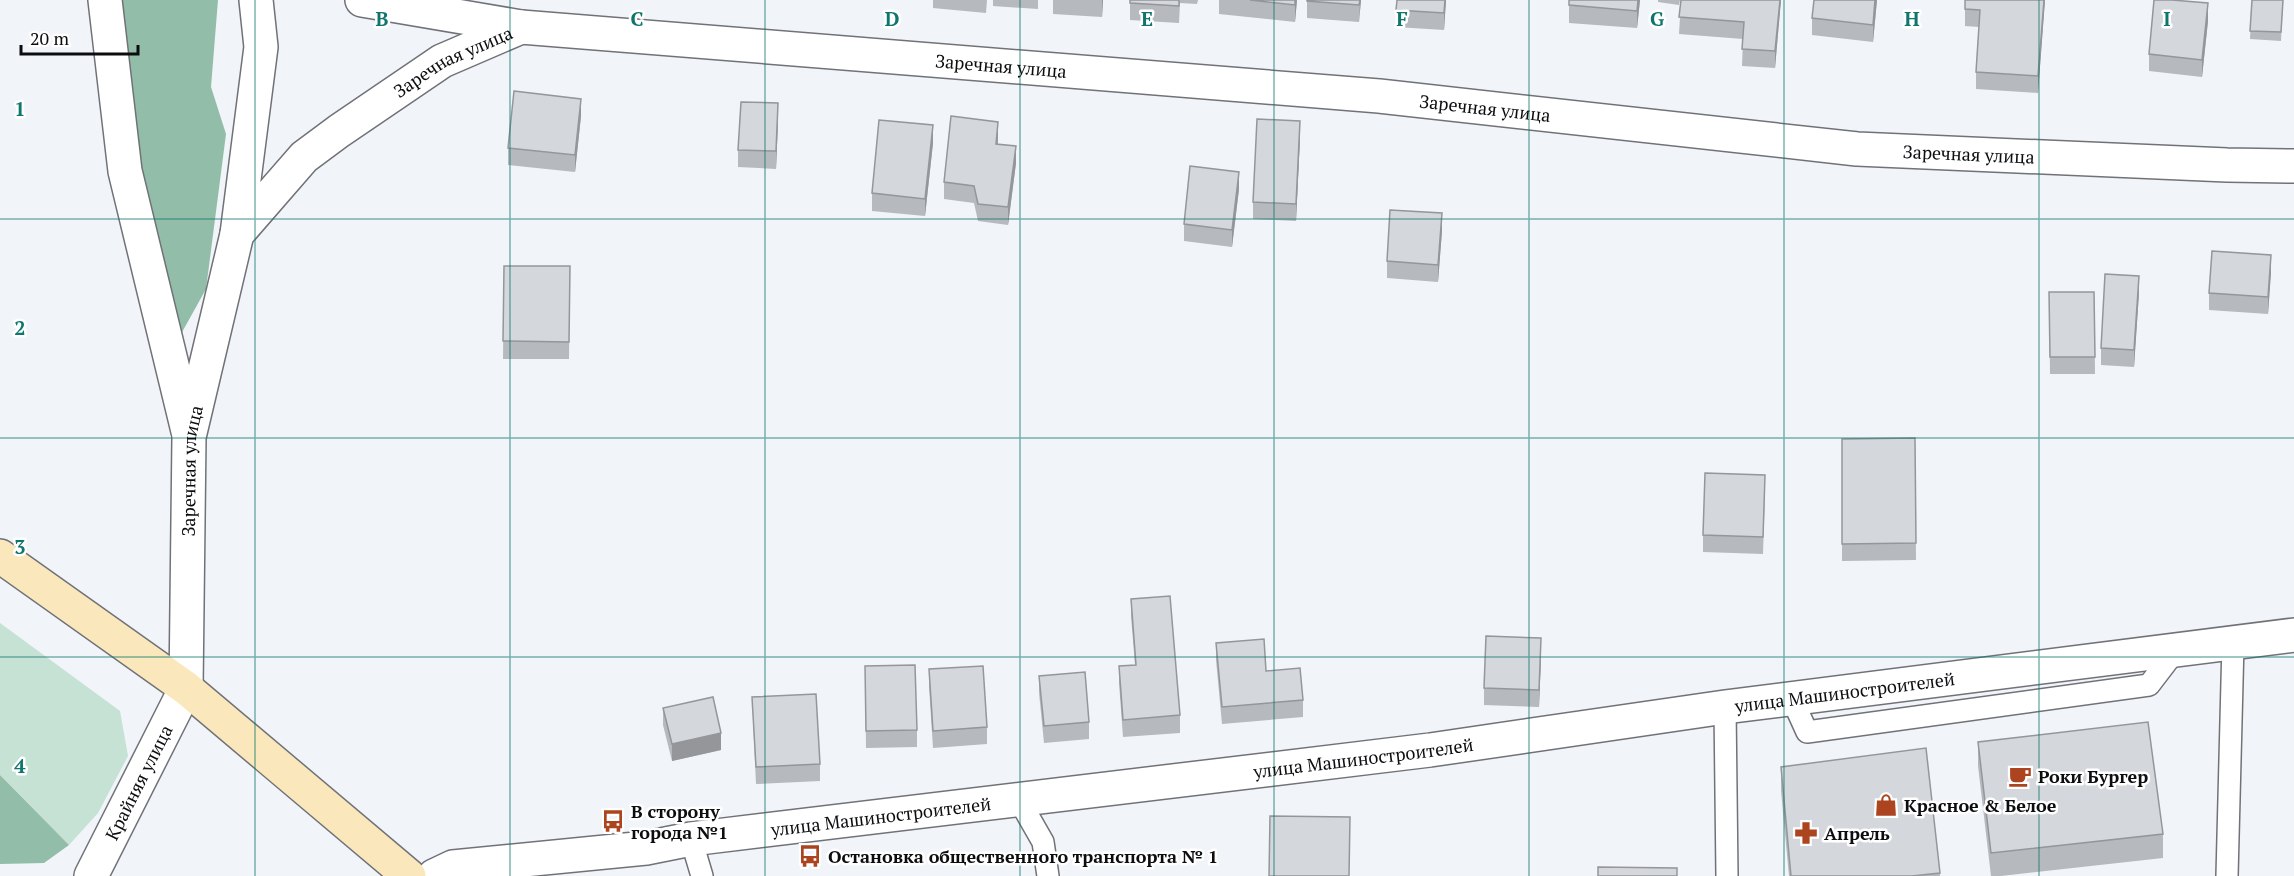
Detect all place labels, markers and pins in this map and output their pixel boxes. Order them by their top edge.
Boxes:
cafe icon: Роки Бургер [2007,763,2033,789]
place label: Роки Бургер [2038,764,2148,788]
shop icon: Красное & Белое [1873,792,1899,818]
place label: Красное & Белое [1904,793,2057,817]
place label: В сторону города №1 [631,799,728,844]
bus stop icon: В сторону города №1 [600,808,626,834]
pharmacy icon: Апрель [1793,820,1819,846]
place label: Апрель [1824,821,1890,845]
bus stop icon: Остановка общественного транспорта № 1 [797,843,823,869]
place label: Остановка общественного транспорта № 1 [828,844,1218,868]

